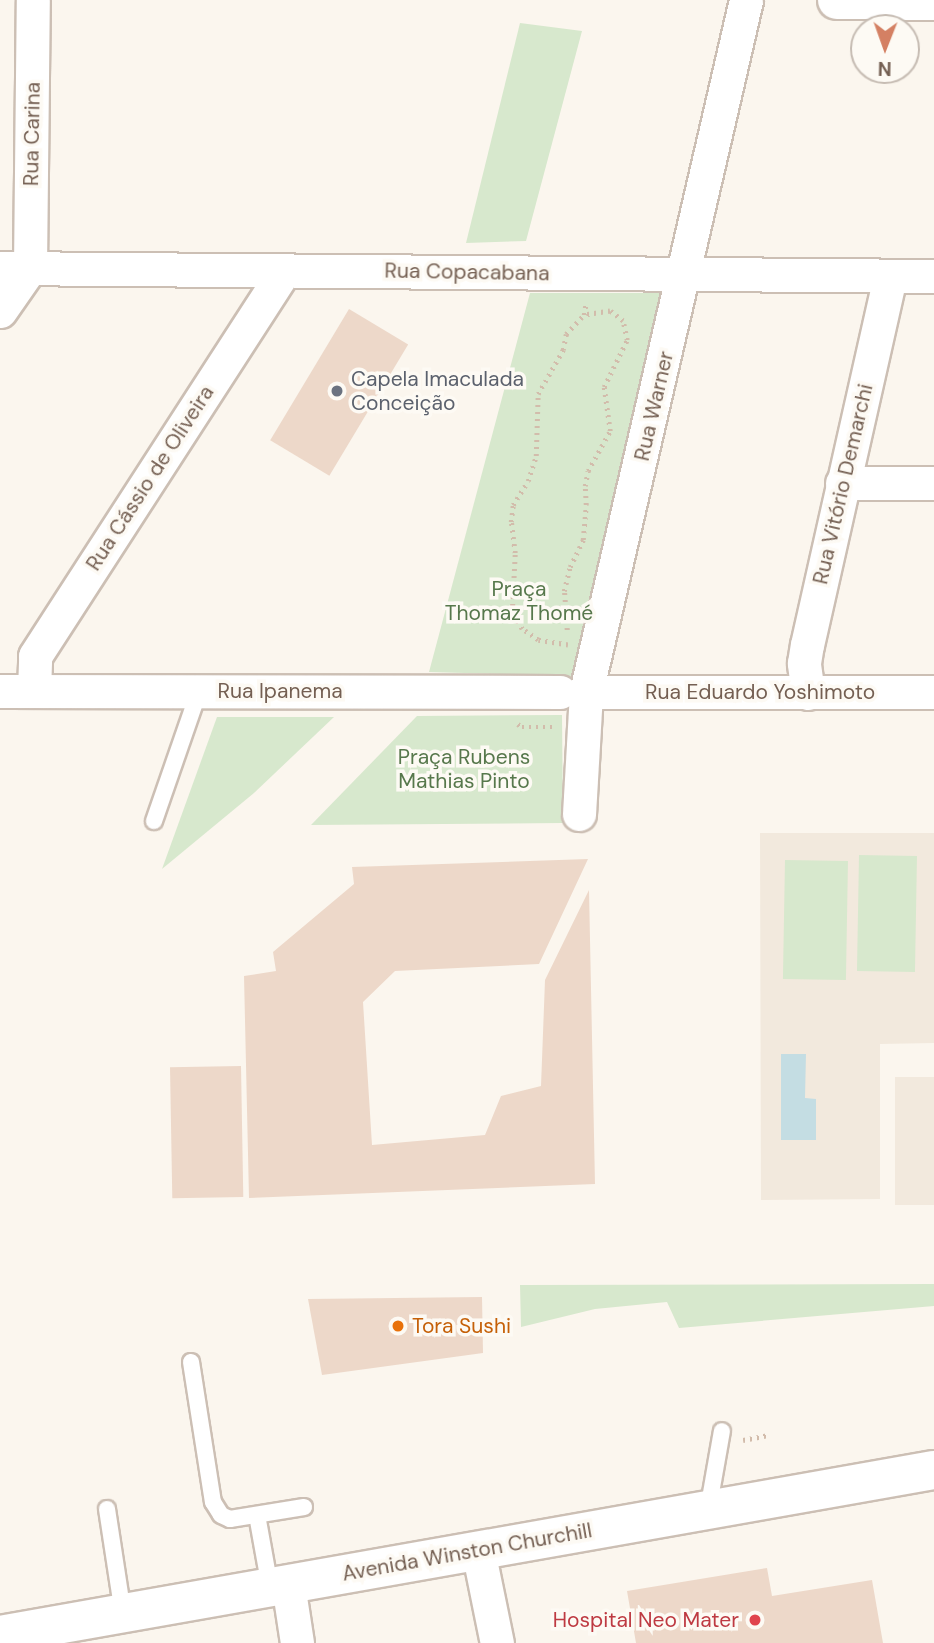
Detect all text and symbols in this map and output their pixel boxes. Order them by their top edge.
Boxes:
north arrow [850,14,920,84]
text: N [878,56,892,81]
street label: Rua Carina [18,82,46,186]
street label: Rua Copacabana [384,258,550,286]
street label: Rua Warner [629,349,679,463]
place label: Capela Imaculada Conceição [351,366,524,416]
street label: Rua Cássio de Oliveira [81,381,219,575]
street label: Rua Vitório Demarchi [808,381,878,587]
marker: Capela Imaculada Conceição [329,383,345,399]
park label: Praça Thomaz Thomé [445,576,593,626]
street label: Rua Ipanema [217,678,343,704]
street label: Rua Eduardo Yoshimoto [645,679,875,705]
park label: Praça Rubens Mathias Pinto [398,744,530,794]
place label: Tora Sushi [412,1313,511,1339]
marker: Tora Sushi [390,1318,406,1334]
street label: Avenida Winston Churchill [340,1518,594,1586]
place label: Hospital Neo Mater [553,1607,739,1633]
marker: Hospital Neo Mater [745,1610,765,1630]

